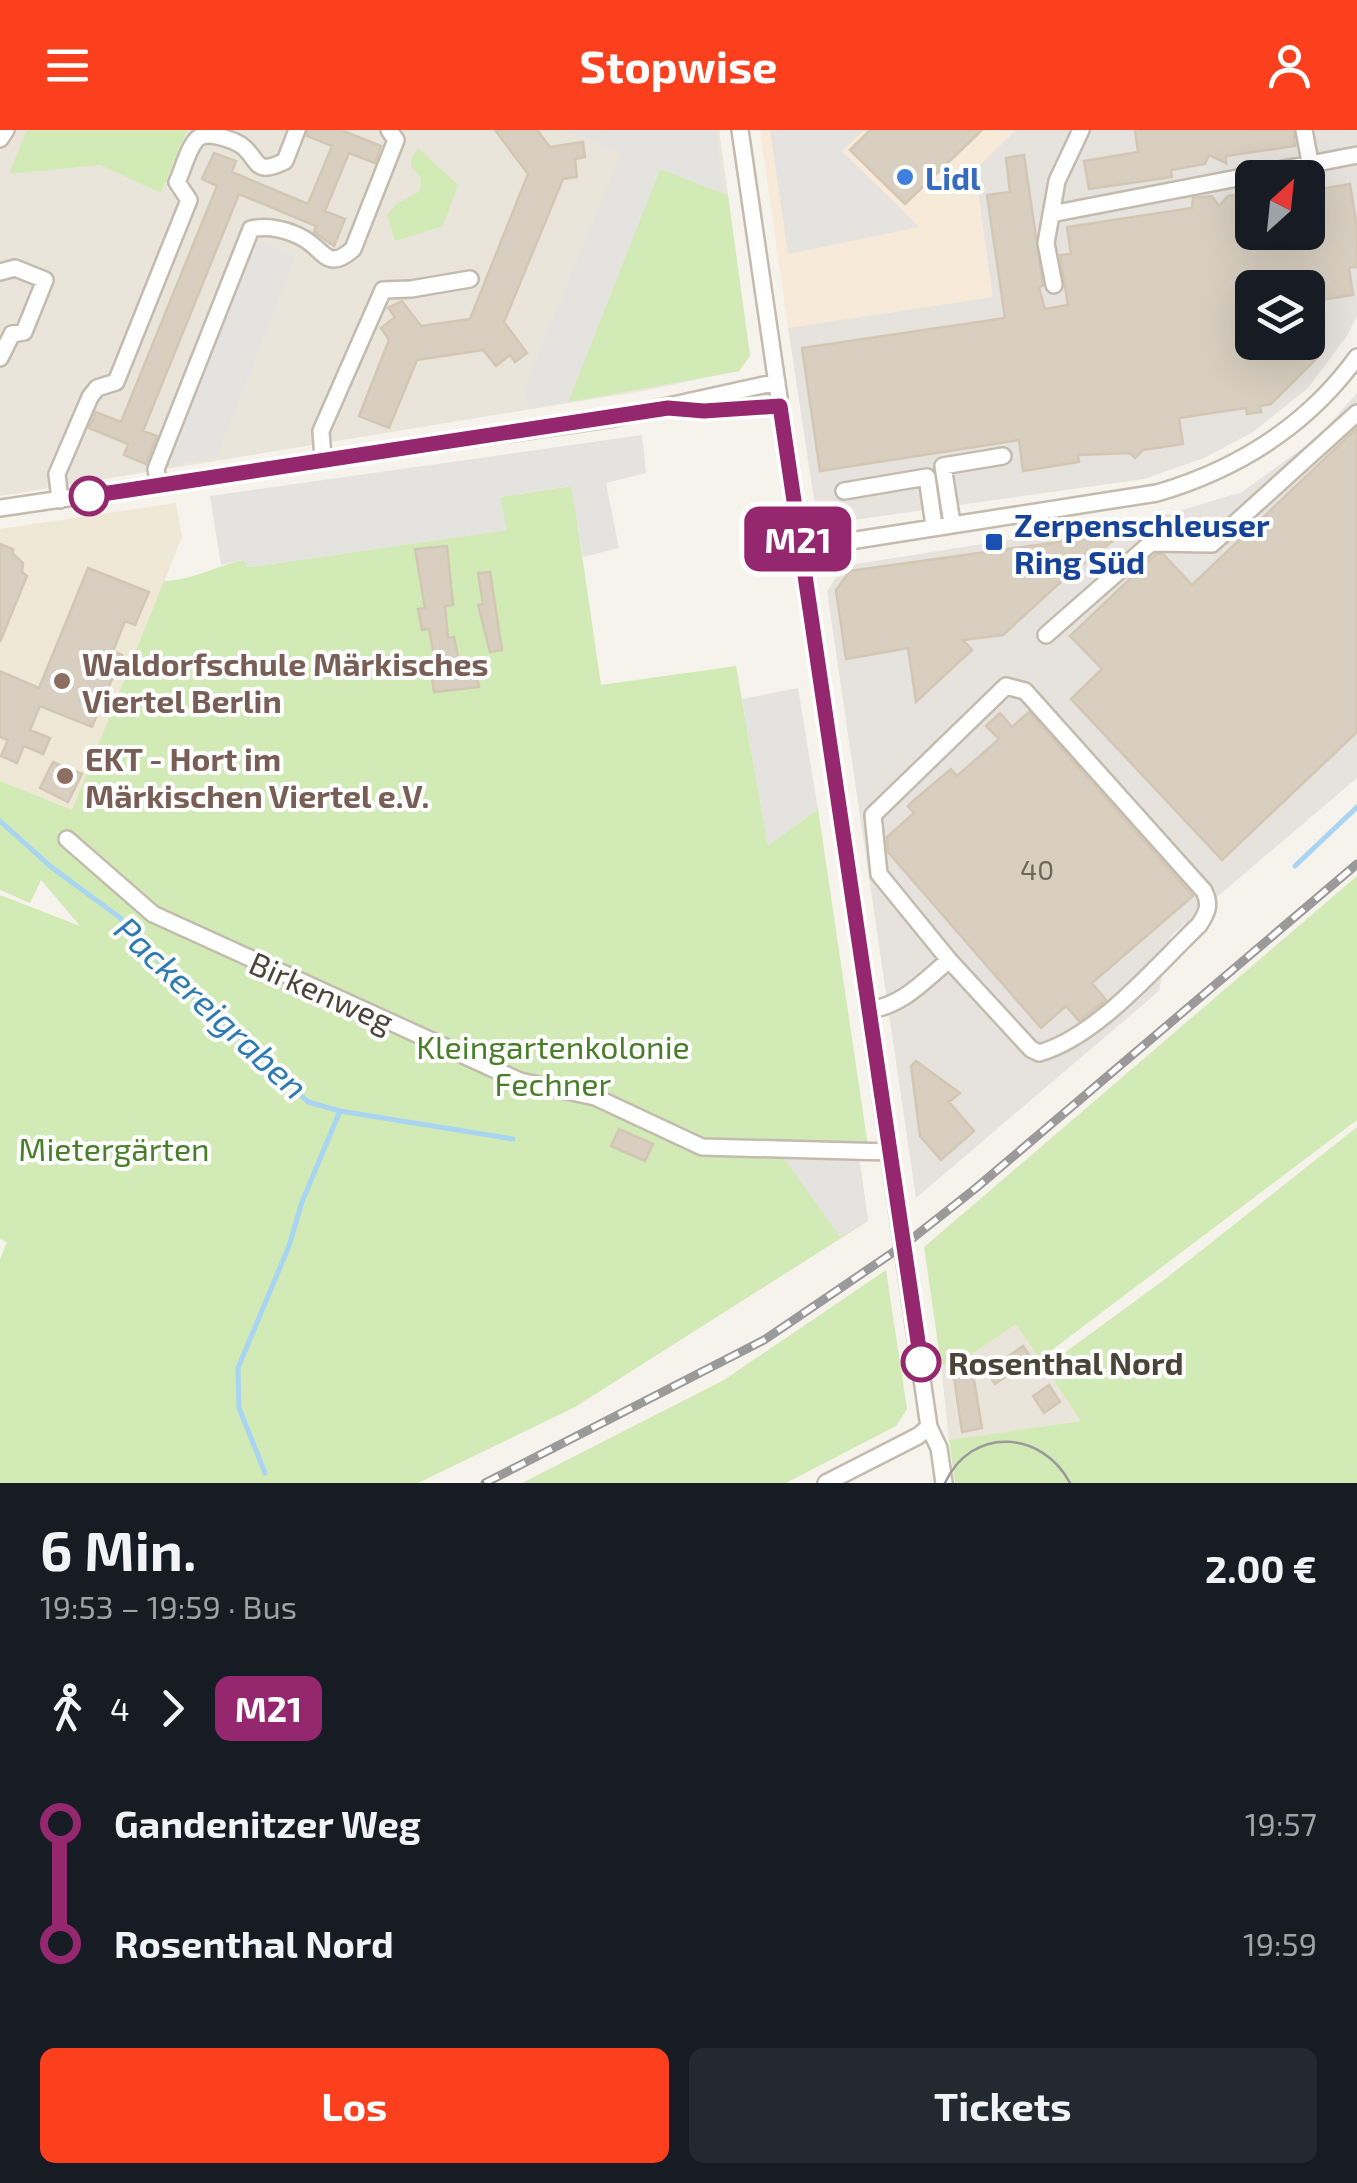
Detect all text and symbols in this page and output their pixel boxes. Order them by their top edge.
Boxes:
icon: menu [40,38,95,93]
text: Stopwise [580,38,777,92]
icon: person [1262,38,1317,93]
place label: Lidl [925,158,981,196]
north arrow [1235,160,1325,250]
map controls [1235,160,1325,360]
marker: Lidl [894,166,916,188]
button: layers [1235,270,1325,360]
unlabelled marker [70,477,108,515]
place label: Zerpenschleuser Ring Süd [1014,505,1270,580]
line badge: M21 [740,506,856,572]
text: M21 [764,518,832,560]
marker: Zerpenschleuser Ring Süd [983,531,1005,553]
place label: Waldorfschule Märkisches Viertel Berlin [82,644,489,719]
marker: Waldorfschule Märkisches Viertel Berlin [51,670,73,692]
place label: EKT - Hort im Märkischen Viertel e.V. [85,739,429,814]
marker: EKT - Hort im Märkischen Viertel e.V. [54,765,76,787]
house number: 40 [1020,852,1054,886]
water label: Packereigraben [107,907,317,1107]
street label: Birkenweg [244,942,400,1040]
park label: Kleingartenkolonie Fechner [416,1027,690,1102]
park label: Mietergärten [18,1129,210,1167]
marker: Rosenthal Nord [902,1343,940,1381]
place label: Rosenthal Nord [948,1343,1184,1381]
text: 6 Min. [40,1516,196,1582]
text: 2.00 € [1205,1545,1317,1591]
text: 19:53 – 19:59 · Bus [40,1587,297,1625]
icon: walk [40,1681,95,1736]
icon: forward [145,1681,200,1736]
text: M21 [235,1687,302,1729]
text: 4 [110,1689,130,1727]
text: Gandenitzer Weg [114,1800,421,1846]
text: 19:57 [1245,1804,1317,1842]
text: Rosenthal Nord [114,1920,394,1966]
text: 19:59 [1243,1924,1317,1962]
button: Los [40,2048,669,2163]
button: Tickets [689,2048,1317,2163]

